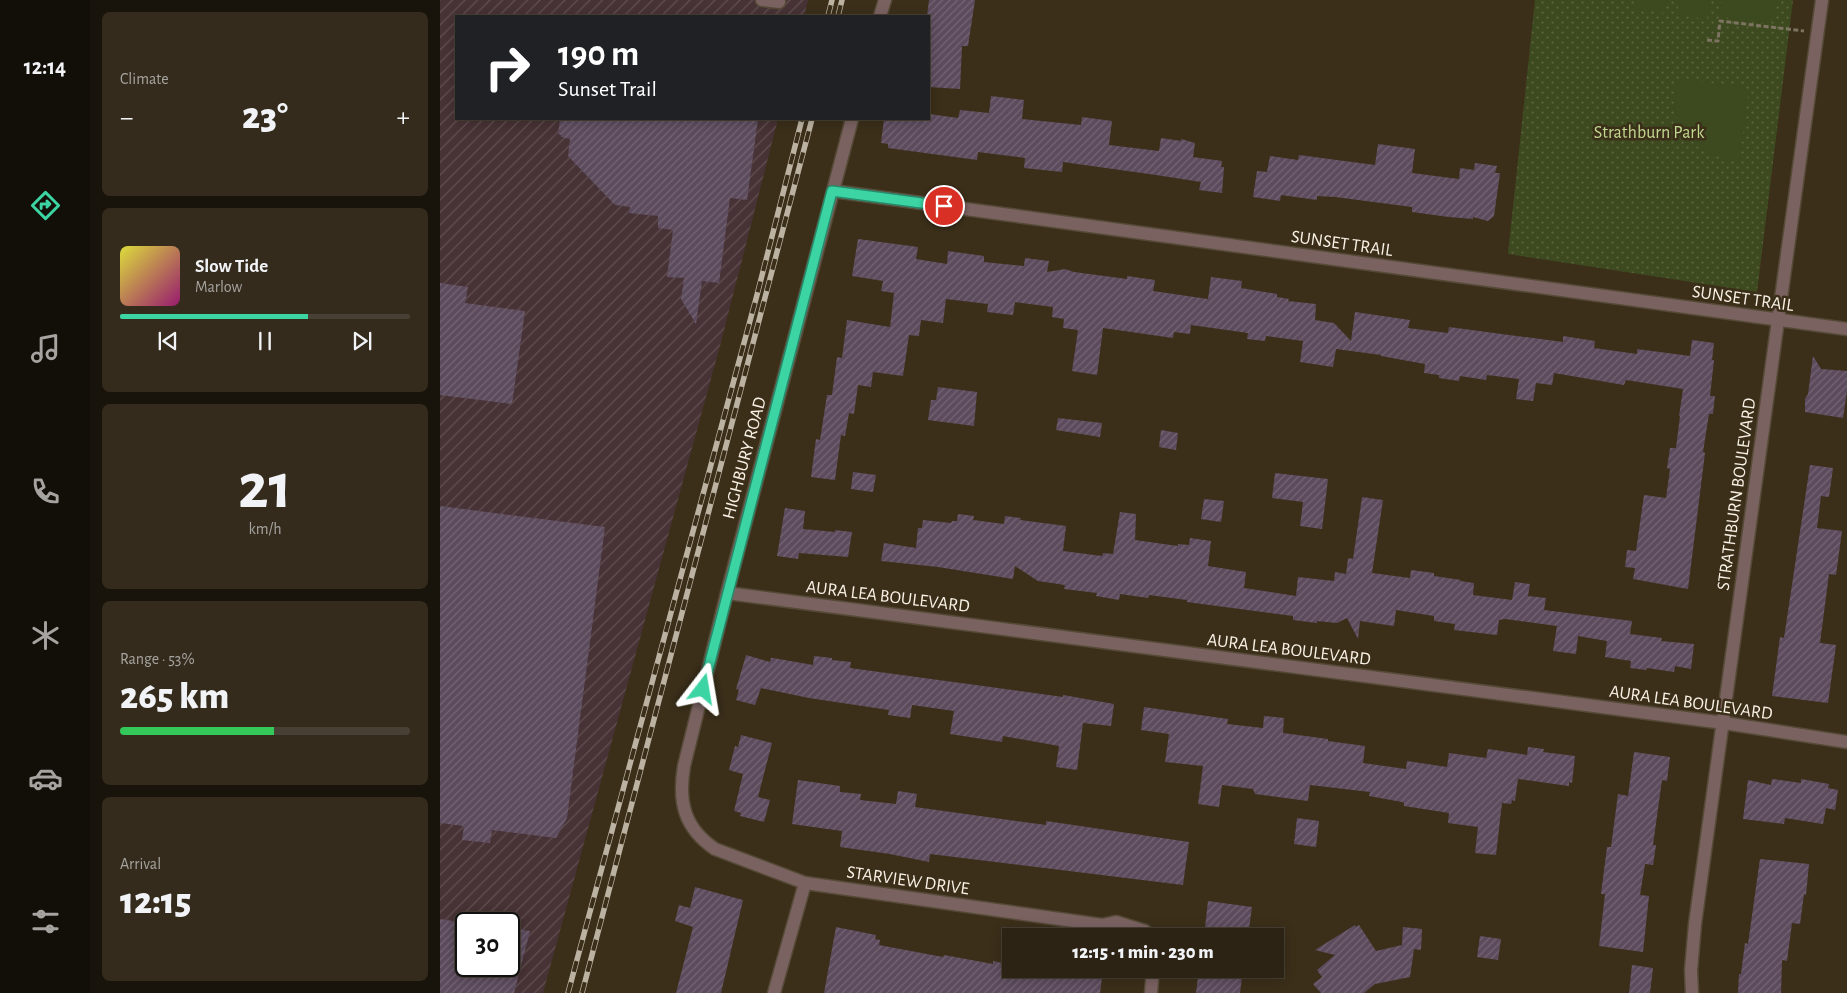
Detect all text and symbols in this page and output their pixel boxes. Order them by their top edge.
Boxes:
icon: right [475,35,540,100]
text: 190 m [558,37,639,72]
text: 12:14 [24,56,66,78]
text: Climate [120,71,169,87]
text: Sunset Trail [558,78,657,100]
text: 23° [242,98,288,136]
text: − [120,104,133,132]
text: + [397,104,410,132]
park label: Strathburn Park [1594,124,1705,142]
pin [923,185,965,227]
icon: directions [28,188,63,223]
icon: arrive [930,192,958,220]
street label: SUNSET TRAIL [1290,228,1394,260]
text: Slow Tide [195,257,268,276]
text: Marlow [195,279,242,295]
street label: SUNSET TRAIL [1691,283,1795,315]
icon: previous [154,327,182,355]
icon: pause [251,327,279,355]
icon: next [348,327,376,355]
icon: music [28,331,63,366]
street label: HIGHBURY ROAD [720,395,770,521]
street label: STRATHBURN BOULEVARD [1715,397,1759,591]
text: 21 [238,455,292,520]
icon: phone [28,474,63,509]
text: km/h [248,521,282,537]
street label: AURA LEA BOULEVARD [805,578,971,616]
icon: climate [28,618,63,653]
street label: AURA LEA BOULEVARD [1206,631,1372,669]
text: Range · 53% [120,651,195,667]
position arrow [676,662,728,714]
text: 265 km [120,678,229,716]
street label: AURA LEA BOULEVARD [1608,683,1774,723]
icon: car [28,761,63,796]
text: Arrival [120,856,161,872]
street label: STARVIEW DRIVE [845,863,971,899]
text: 12:15 [120,883,191,921]
icon: filters [28,904,63,939]
speed limit sign: 30 [455,912,520,977]
text: 12:15 · 1 min · 230 m [1072,943,1214,962]

